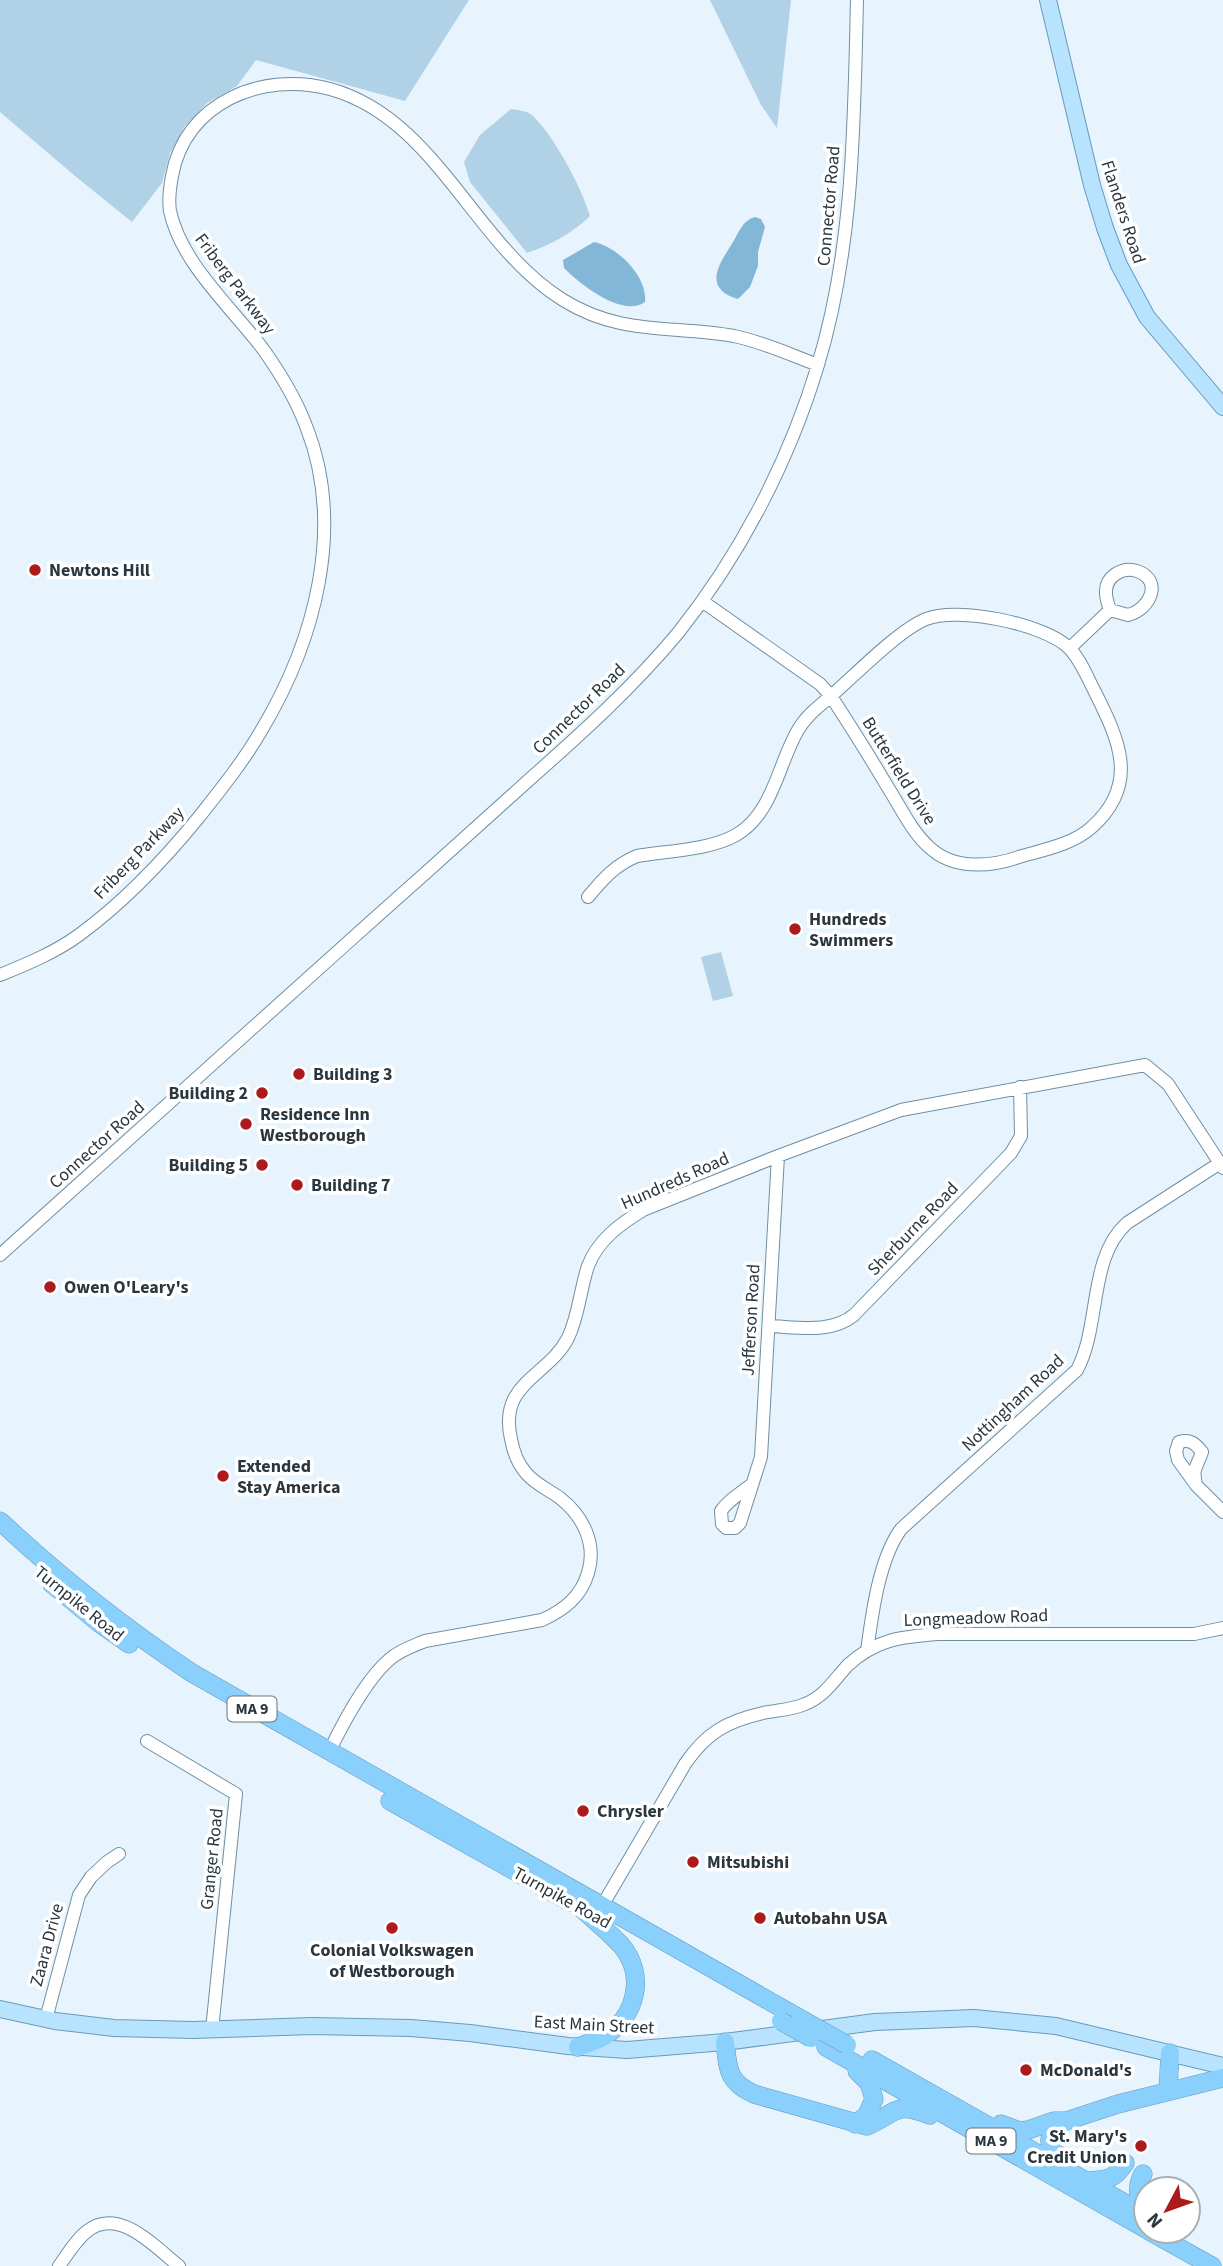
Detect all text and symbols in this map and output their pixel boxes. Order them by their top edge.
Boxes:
street label: Connector Road [811,145,847,267]
street label: Flanders Road [1095,157,1151,267]
street label: Friberg Parkway [189,228,282,340]
place label: Newtons Hill [49,558,150,583]
marker: Newtons Hill [27,562,43,578]
street label: Connector Road [527,658,631,760]
street label: Butterfield Drive [856,712,942,830]
street label: Friberg Parkway [88,800,190,905]
place label: Hundreds Swimmers [809,907,893,953]
marker: Hundreds Swimmers [787,921,803,937]
place label: Building 3 [313,1062,393,1087]
marker: Building 3 [291,1066,307,1082]
place label: Building 2 [168,1081,248,1106]
marker: Building 2 [254,1085,270,1101]
street label: Connector Road [44,1095,150,1195]
place label: Residence Inn Westborough [260,1102,370,1148]
marker: Residence Inn Westborough [238,1116,254,1132]
street label: Hundreds Road [617,1146,733,1216]
place label: Building 5 [168,1153,248,1178]
marker: Building 5 [254,1157,270,1173]
place label: Building 7 [311,1173,391,1198]
marker: Building 7 [289,1177,305,1193]
street label: Sherburne Road [862,1177,964,1281]
street label: Jefferson Road [736,1263,766,1377]
place label: Owen O'Leary's [64,1275,188,1300]
marker: Owen O'Leary's [42,1279,58,1295]
street label: Nottingham Road [956,1349,1070,1457]
place label: Extended Stay America [237,1454,340,1500]
marker: Extended Stay America [215,1468,231,1484]
street label: Turnpike Road [29,1560,129,1648]
street label: Longmeadow Road [903,1603,1049,1633]
road number: MA 9 [228,1696,276,1722]
place label: Chrysler [597,1799,665,1824]
marker: Chrysler [575,1803,591,1819]
street label: Granger Road [194,1807,230,1911]
place label: Mitsubishi [707,1850,789,1875]
marker: Mitsubishi [685,1854,701,1870]
street label: Turnpike Road [508,1861,616,1935]
street label: Zaara Drive [24,1901,70,1989]
place label: Autobahn USA [773,1906,888,1931]
marker: Autobahn USA [752,1910,768,1926]
marker: Colonial Volkswagen of Westborough [384,1920,400,1936]
place label: Colonial Volkswagen of Westborough [310,1938,474,1984]
street label: East Main Street [533,2009,655,2041]
place label: McDonald's [1040,2058,1132,2083]
marker: McDonald's [1018,2062,1034,2078]
place label: St. Mary's Credit Union [1027,2124,1127,2170]
road number: MA 9 [967,2128,1016,2154]
marker: St. Mary's Credit Union [1133,2138,1149,2154]
north arrow [1132,2175,1202,2245]
text: N [1141,2207,1170,2234]

